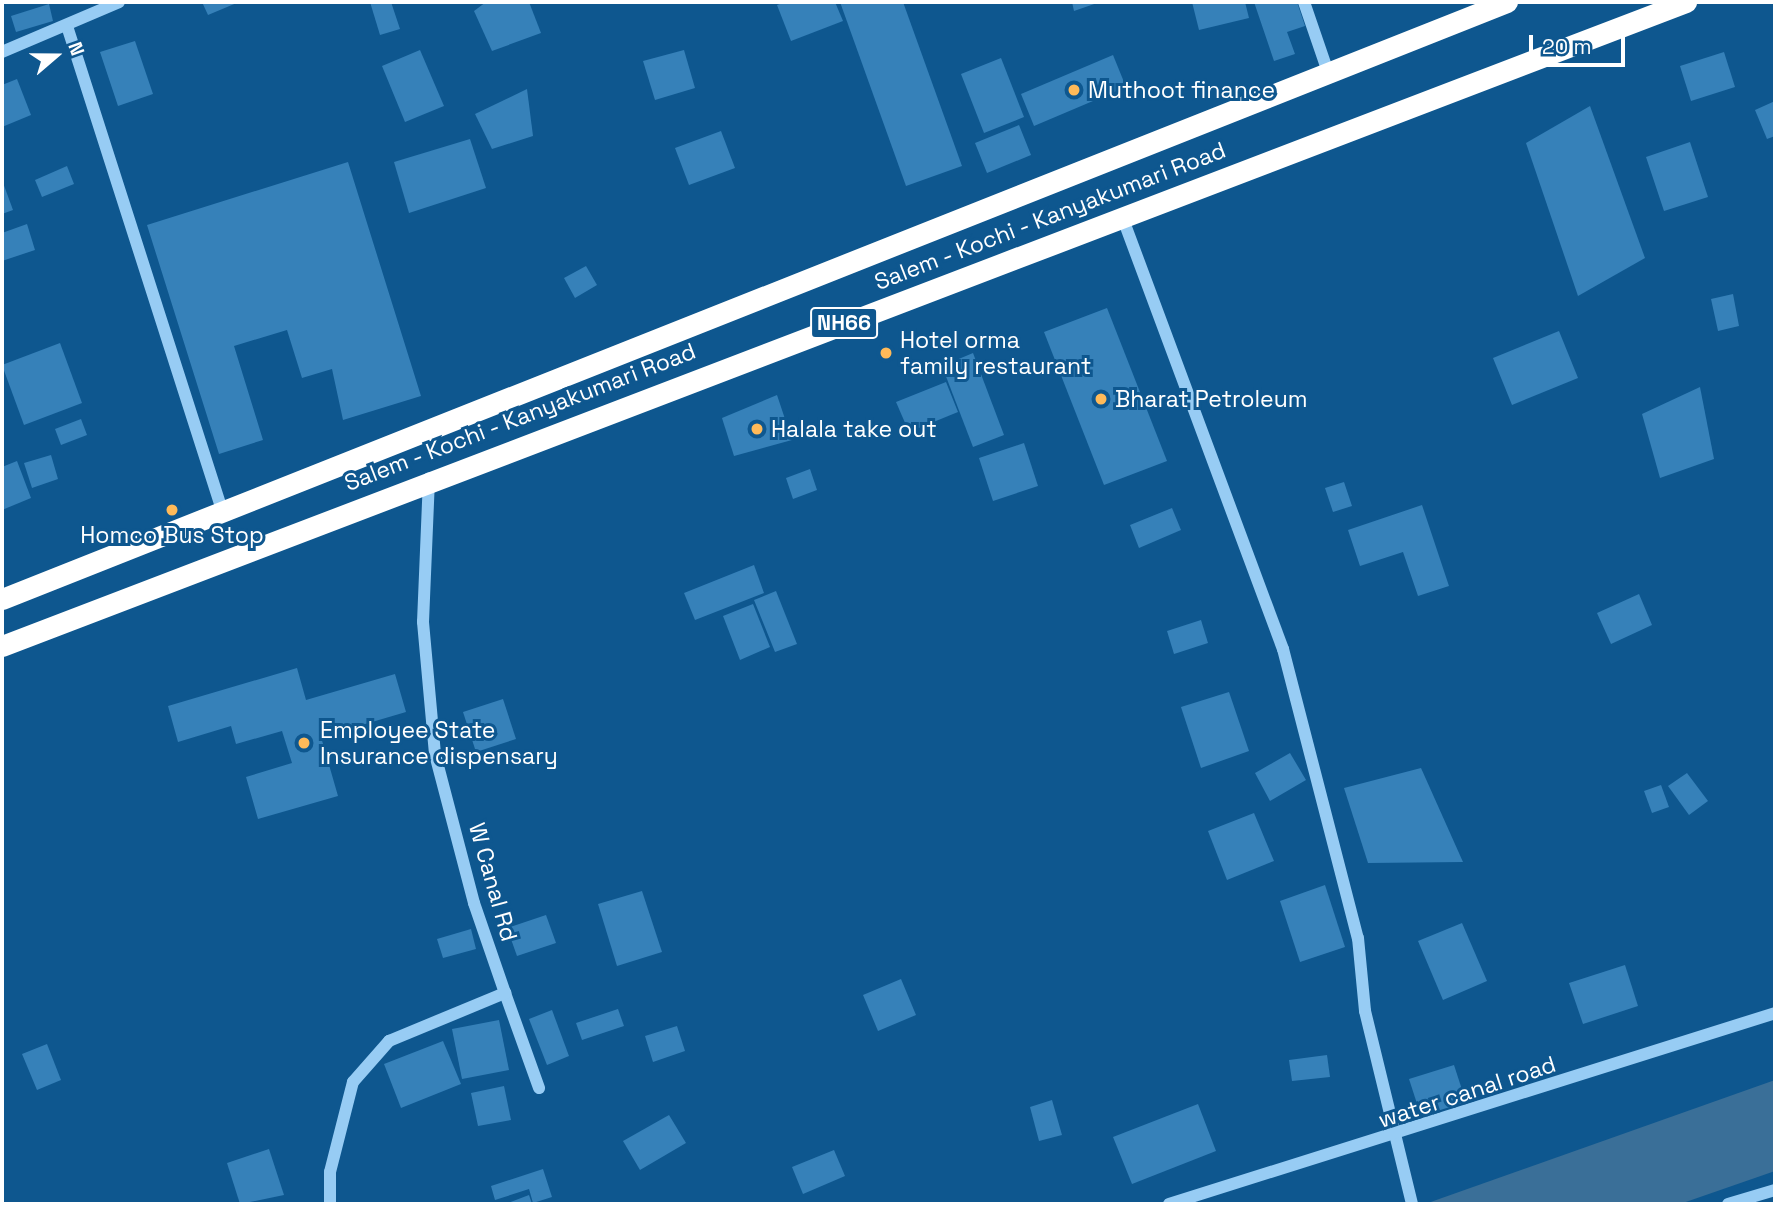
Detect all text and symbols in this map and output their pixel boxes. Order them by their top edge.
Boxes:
north arrow [21,21,91,91]
scale bar [1532,21,1628,65]
text: 20 m [1542,33,1592,60]
text: N [62,38,90,59]
place label: Muthoot finance [1088,76,1275,104]
marker: Muthoot finance [1066,82,1082,98]
street label: Salem - Kochi - Kanyakumari Road [869,136,1231,296]
road number: NH66 [809,306,879,340]
place label: Hotel orma family restaurant [900,326,1091,380]
street label: Salem - Kochi - Kanyakumari Road [339,337,701,497]
marker: Hotel orma family restaurant [878,345,894,361]
place label: Bharat Petroleum [1115,385,1308,413]
marker: Bharat Petroleum [1093,391,1109,407]
place label: Halala take out [771,415,937,443]
marker: Halala take out [749,421,765,437]
marker: Homco Bus Stop [164,502,180,518]
place label: Homco Bus Stop [80,521,264,549]
place label: Employee State Insurance dispensary [320,716,558,770]
marker: Employee State Insurance dispensary [294,733,314,753]
street label: W Canal Rd [463,819,523,945]
street label: water canal road [1375,1050,1559,1134]

